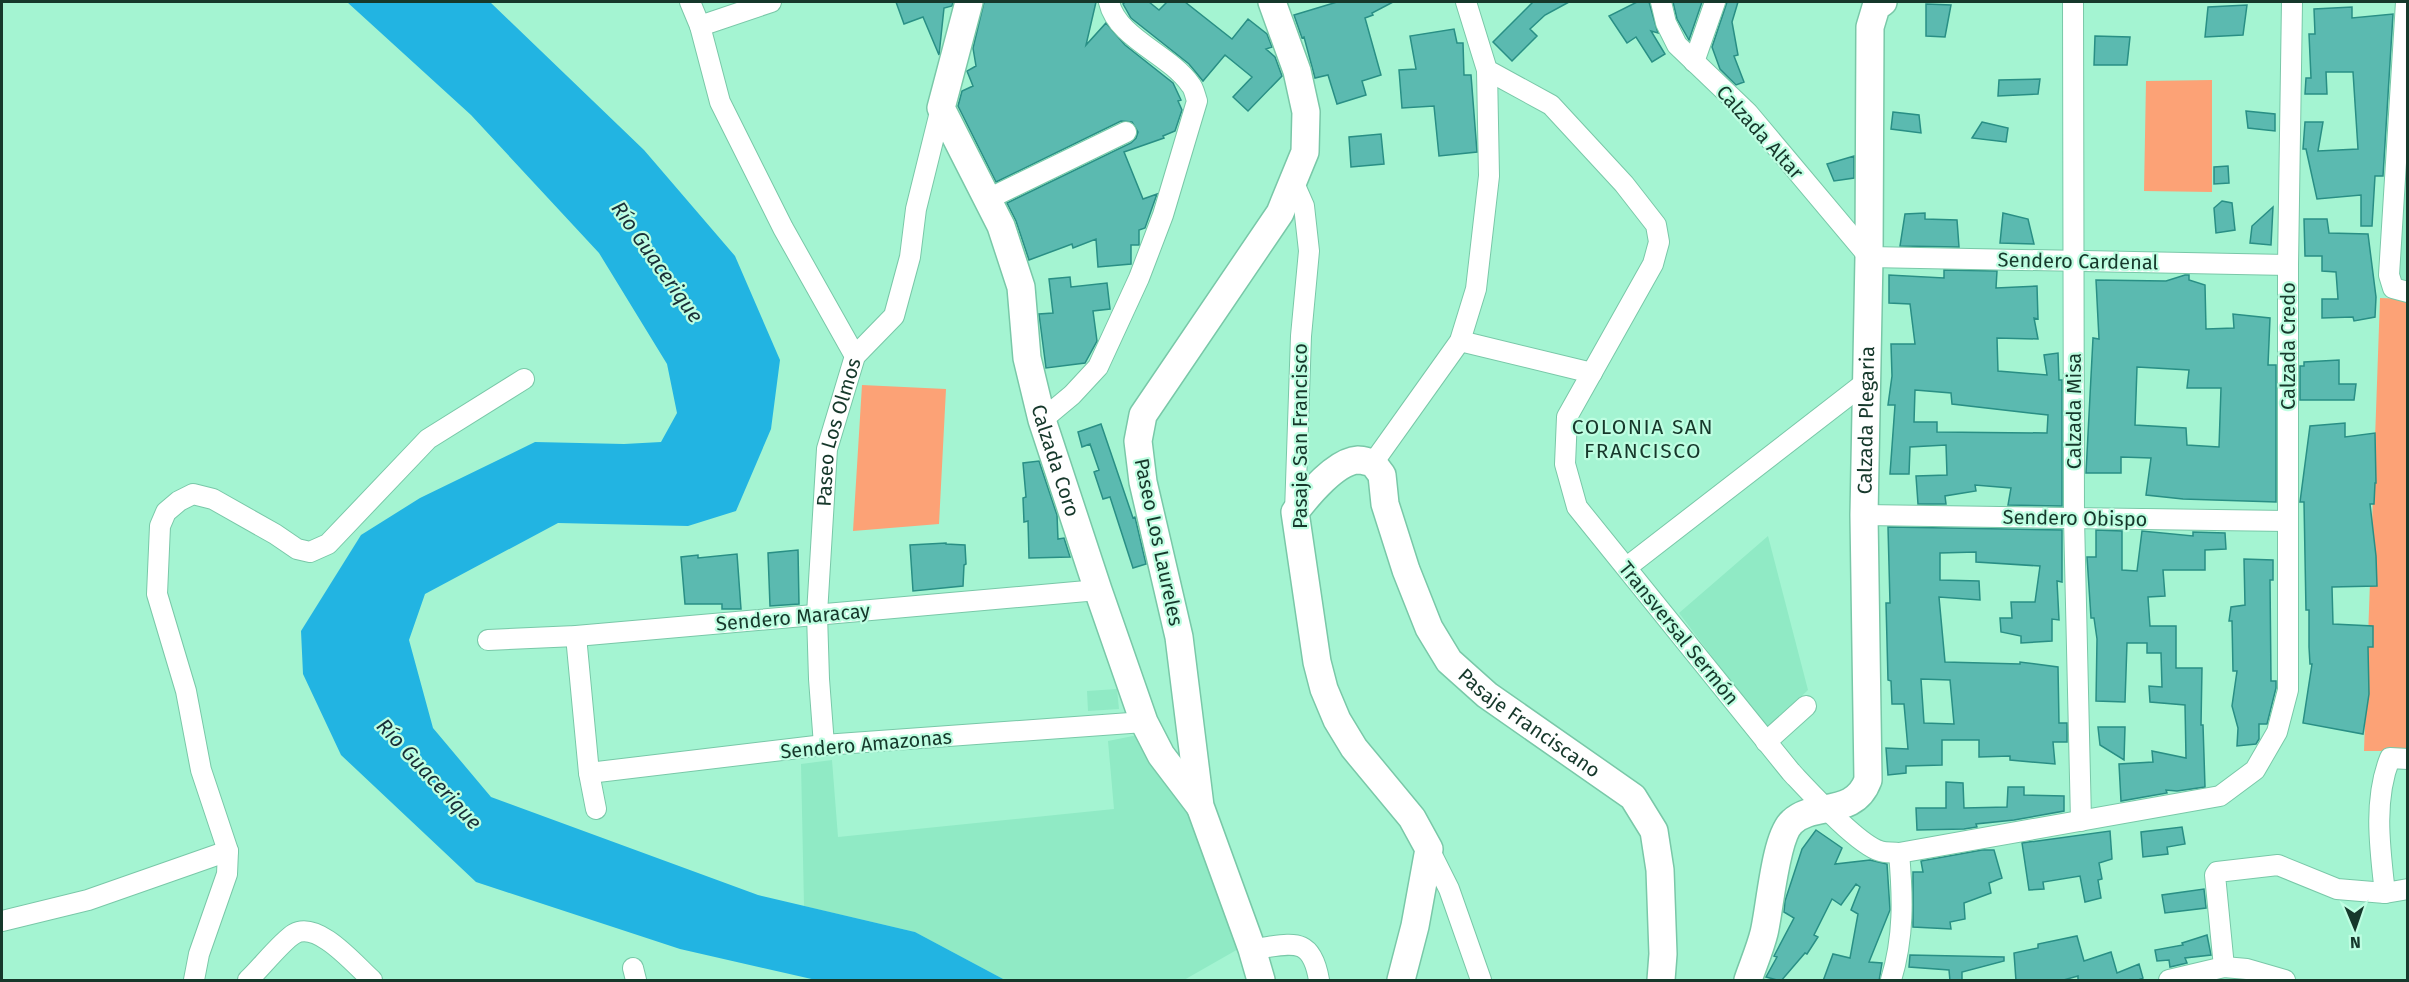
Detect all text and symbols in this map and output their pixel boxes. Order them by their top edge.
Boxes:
street label: Calzada Altar [1712,80,1809,184]
water label: Río Guacerique [605,196,709,328]
street label: Sendero Cardenal [1997,248,2159,274]
street label: Calzada Credo [2276,282,2300,410]
street label: Pasaje San Francisco [1288,343,1312,529]
street label: Calzada Plegaria [1852,346,1879,495]
street label: Calzada Misa [2062,353,2086,469]
street label: Paseo Los Olmos [812,355,866,507]
street label: Calzada Coro [1027,402,1085,520]
district label: COLONIA SAN FRANCISCO [1572,414,1714,464]
street label: Paseo Los Laureles [1130,456,1188,628]
street label: Sendero Obispo [2002,505,2148,531]
street label: Transversal Sermón [1614,556,1744,710]
street label: Sendero Maracay [715,598,871,636]
street label: Pasaje Franciscano [1453,663,1605,782]
water label: Río Guacerique [371,713,487,835]
street label: Sendero Amazonas [779,725,953,763]
north arrow [2325,898,2385,958]
text: N [2350,933,2361,952]

